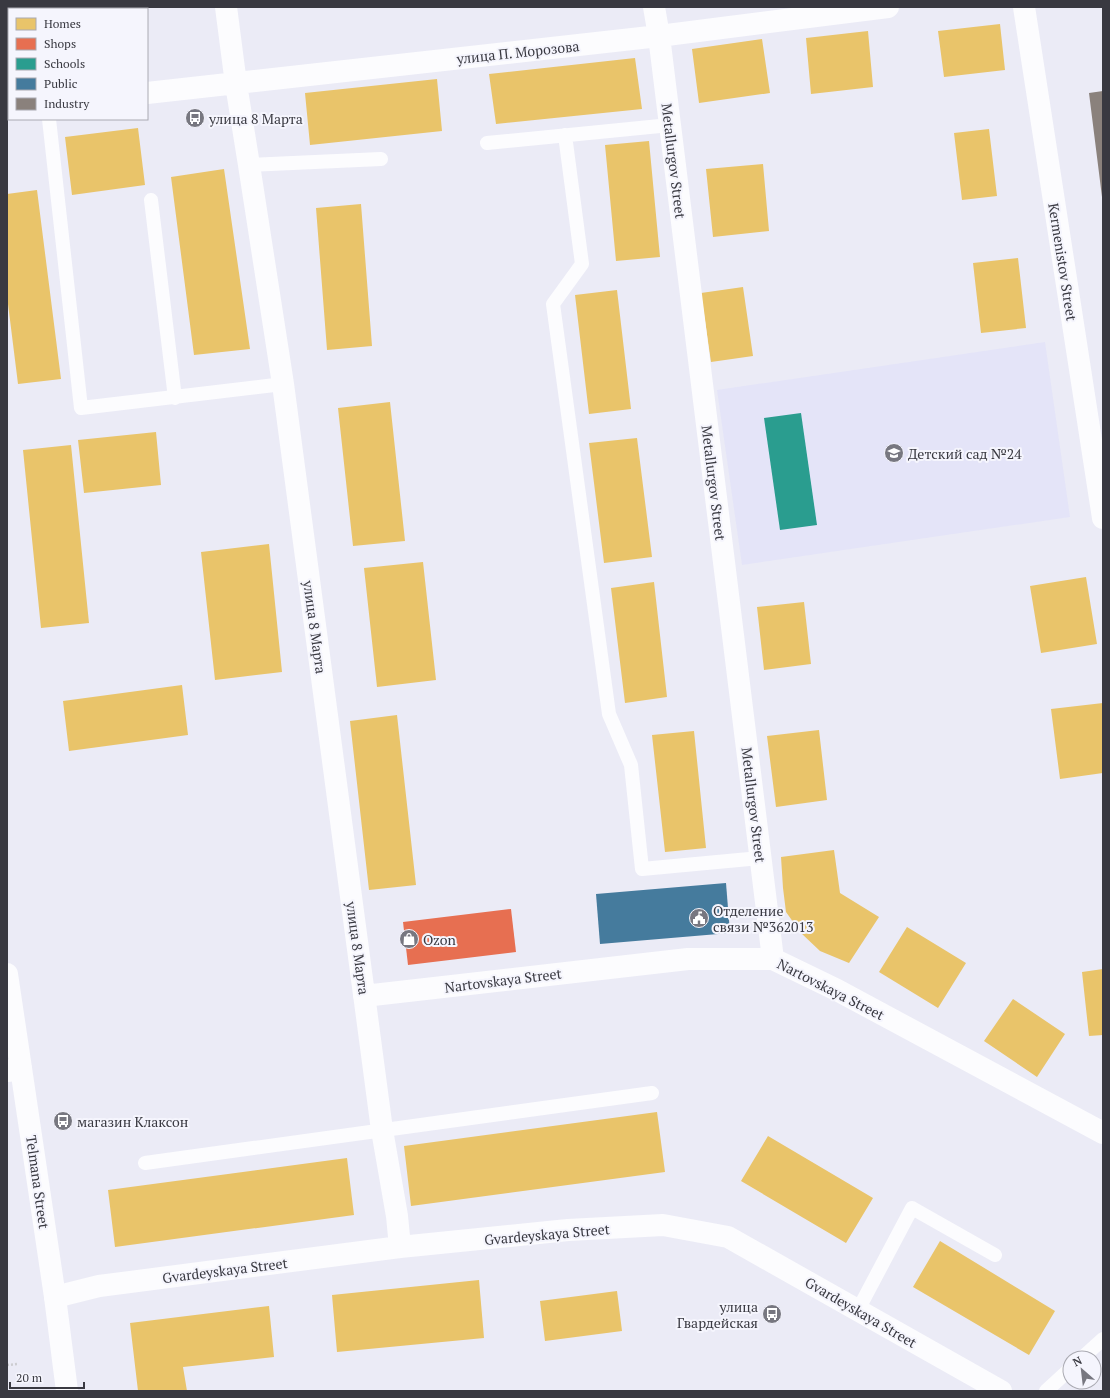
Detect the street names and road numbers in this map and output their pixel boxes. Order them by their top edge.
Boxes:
street label: улица П. Морозова [455,36,580,68]
street label: Metallurgov Street [658,102,691,221]
street label: Kermenistov Street [1044,202,1082,323]
street label: Metallurgov Street [698,424,731,543]
street label: улица 8 Марта [299,578,331,675]
street label: Metallurgov Street [738,746,771,865]
street label: улица 8 Марта [342,899,374,996]
street label: Nartovskaya Street [774,954,888,1025]
street label: Nartovskaya Street [443,963,563,997]
street label: Telmana Street [22,1134,54,1231]
street label: Gvardeyskaya Street [483,1219,611,1249]
street label: Gvardeyskaya Street [161,1253,290,1287]
street label: Gvardeyskaya Street [802,1272,921,1352]

